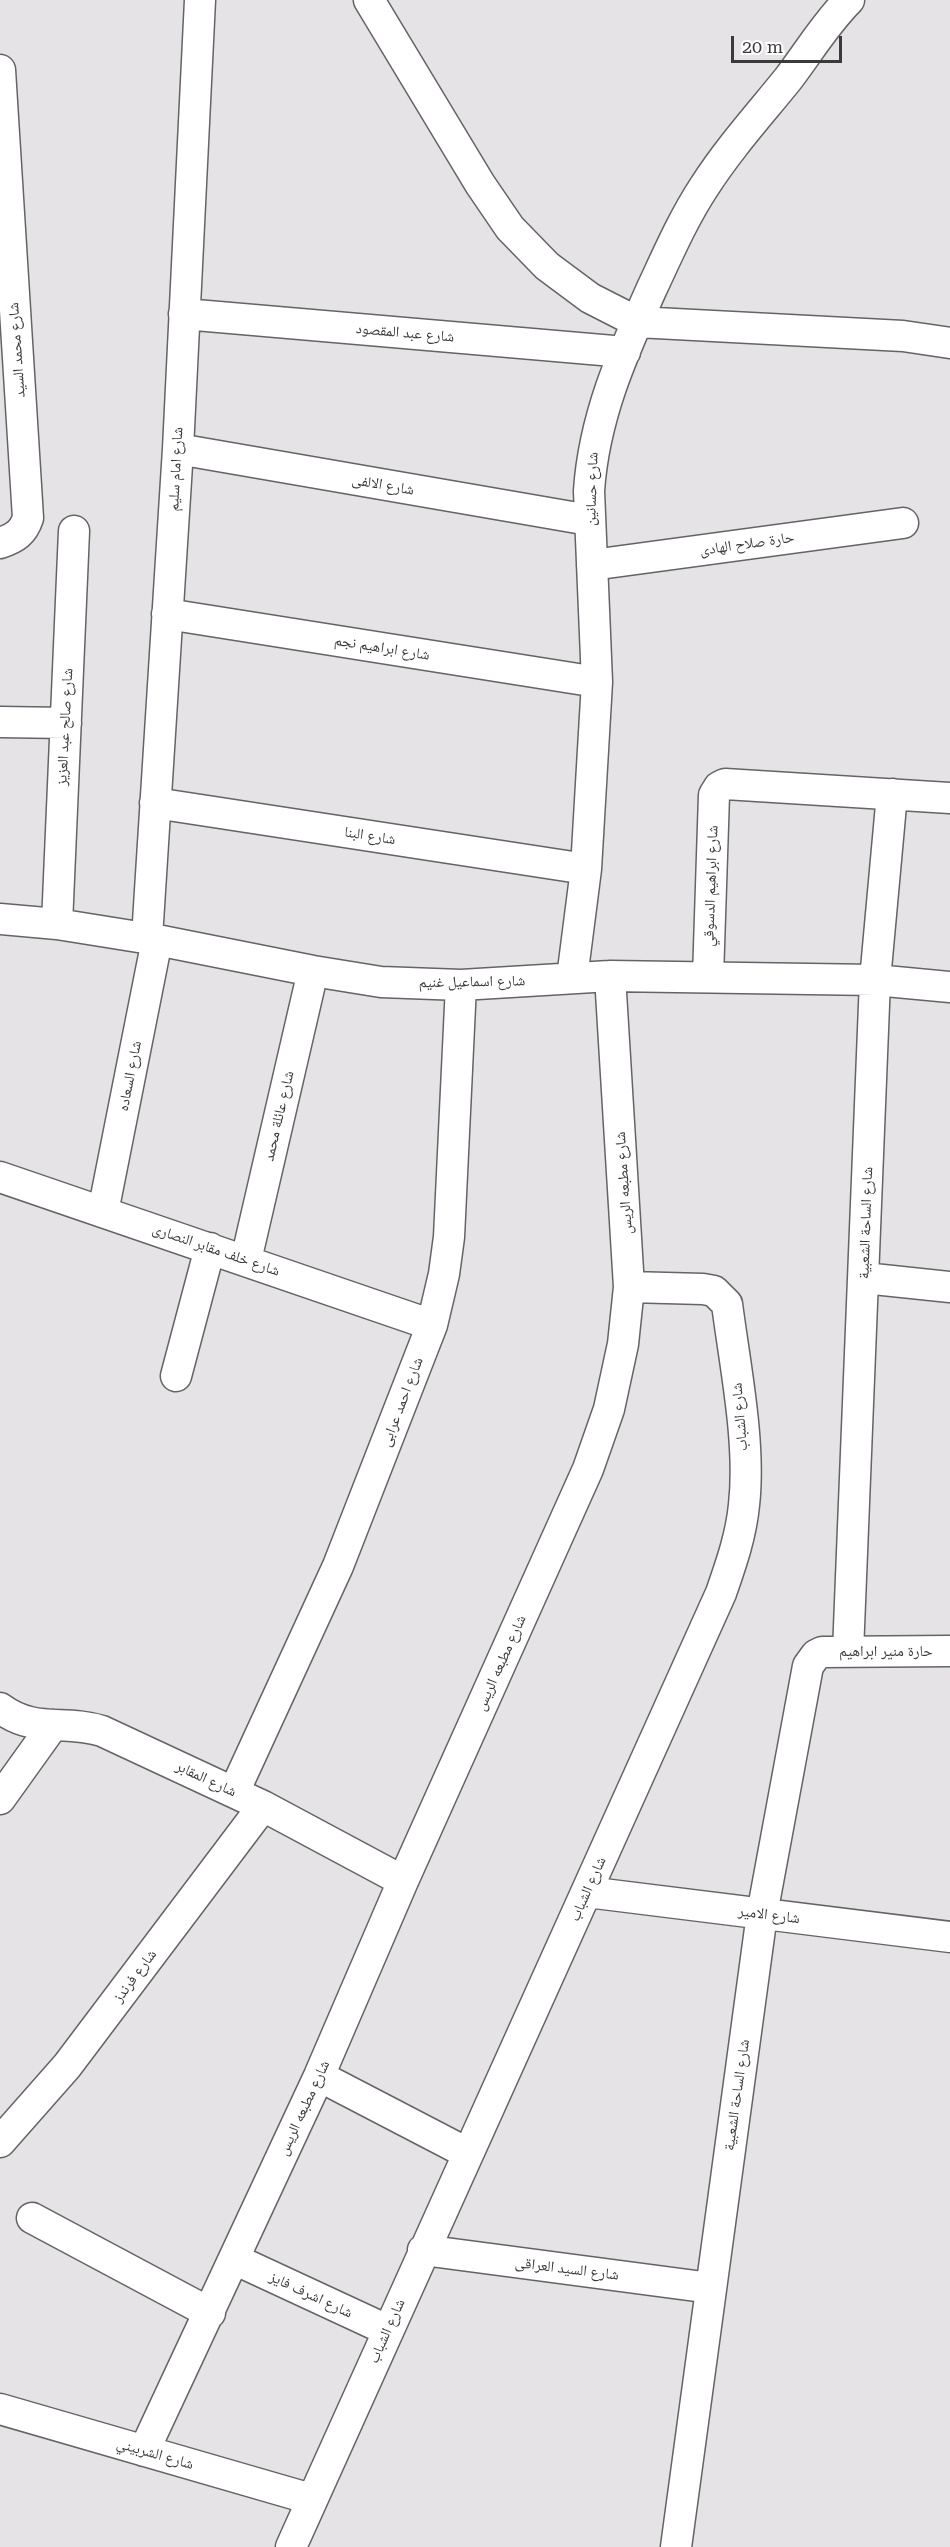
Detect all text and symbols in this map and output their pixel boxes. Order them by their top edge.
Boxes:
scale bar [734,24,845,62]
text: 20 m [742,36,783,57]
street label: شارع محمد السيد [5,302,29,398]
street label: شارع عبد المقصود [355,320,455,346]
street label: شارع امام سليم [165,426,187,512]
street label: شارع حسانين [582,452,602,526]
street label: شارع الالفى [350,471,416,499]
street label: حارة صلاح الهادى [699,528,795,560]
street label: شارع ابراهيم نجم [333,632,431,664]
street label: شارع صالح عبد العزيز [53,668,77,786]
street label: شارع البنا [343,823,397,849]
street label: شارع ابراهيم الدسوقي [700,825,722,947]
street label: شارع اسماعيل غنيم [419,972,525,992]
street label: شارع السعاده [114,1039,146,1113]
street label: شارع عائلة محمد [260,1069,298,1163]
street label: شارع مطبعه الريس [611,1131,637,1235]
street label: شارع الساحة الشعبية [855,1167,877,1279]
street label: شارع خلف مقابر النصارى [150,1220,282,1280]
street label: شارع احمد عرابى [377,1355,427,1449]
street label: شارع الشباب [728,1382,752,1452]
street label: شارع مطبعه الريس [472,1612,530,1714]
street label: حارة منير ابراهيم [839,1643,933,1661]
street label: شارع المقابر [173,1757,239,1801]
street label: شارع الشباب [566,1854,610,1924]
street label: شارع الامير [737,1902,801,1928]
street label: شارع فرندز [109,1946,161,2006]
street label: شارع الساحة الشعبية [720,2038,754,2152]
street label: شارع مطبعه الريس [274,2058,334,2158]
street label: شارع السيد العراقى [514,2254,620,2284]
street label: شارع اشرف فايز [267,2268,355,2322]
street label: شارع الشباب [365,2296,409,2366]
street label: شارع الشربيني [114,2434,196,2474]

